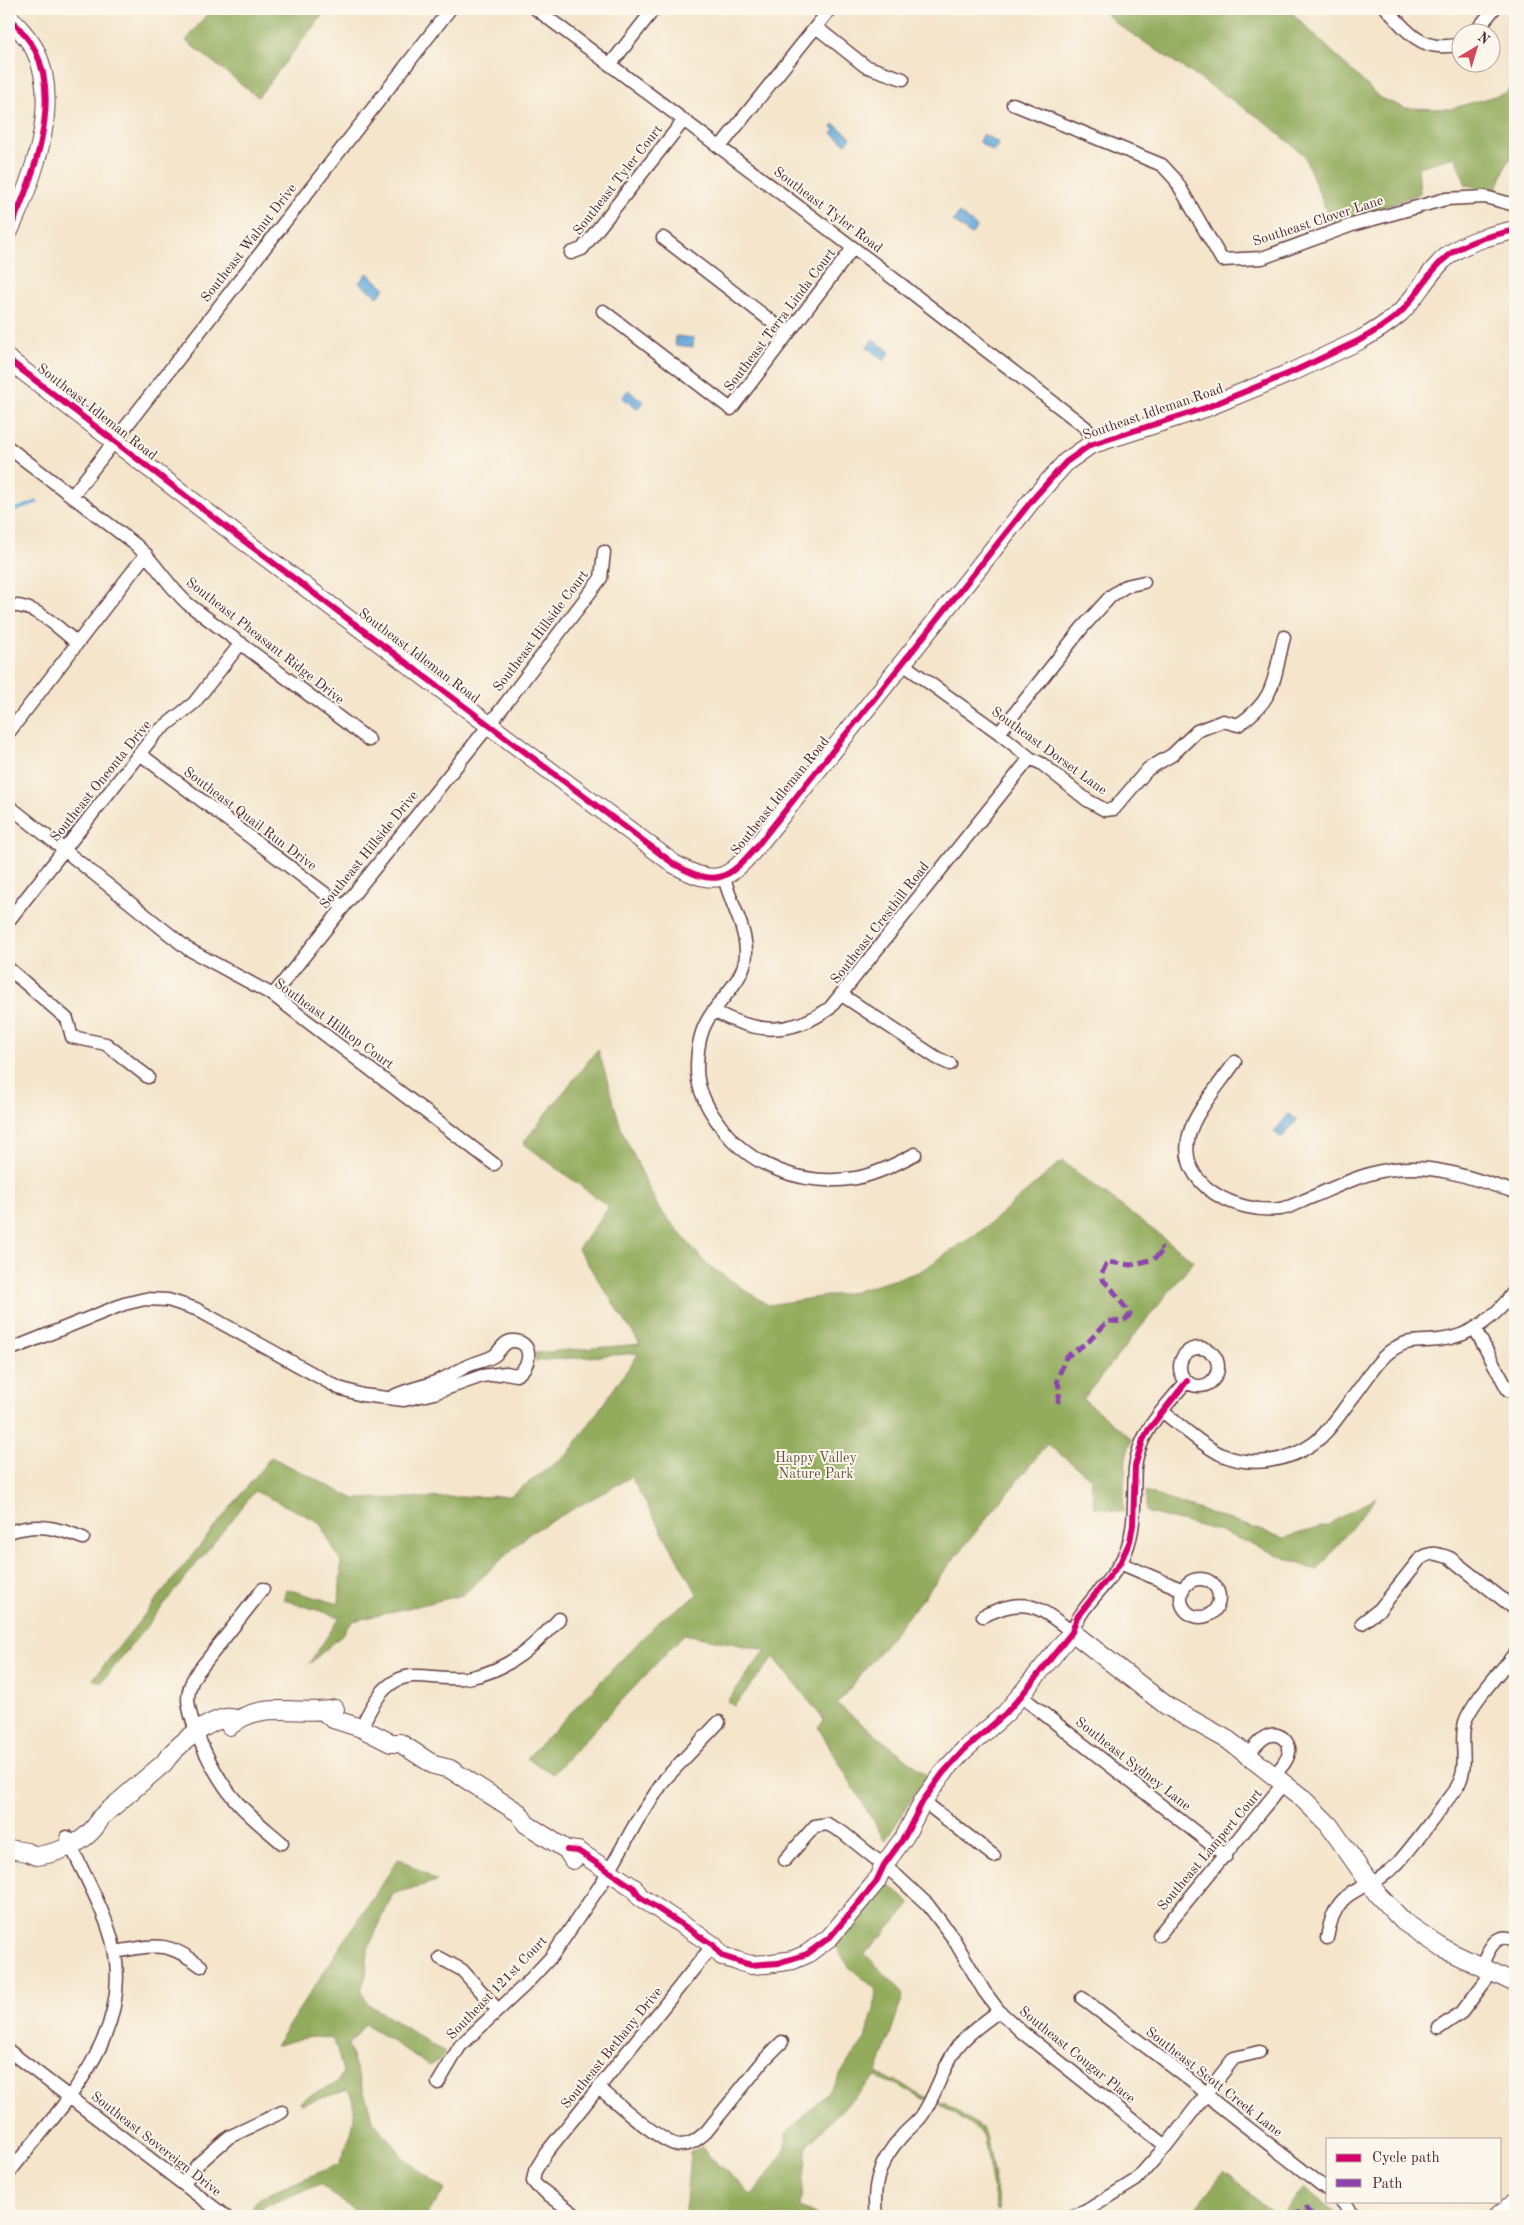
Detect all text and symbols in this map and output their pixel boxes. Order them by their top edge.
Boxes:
north arrow [1452,22,1502,72]
text: N [1475,30,1492,48]
street label: Southeast Tyler Court [571,122,665,238]
street label: Southeast Tyler Road [771,165,885,255]
street label: Southeast Walnut Drive [199,181,299,305]
street label: Southeast Clover Lane [1251,193,1385,249]
street label: Southeast Terra Linda Court [722,246,838,394]
street label: Southeast Idleman Road [35,361,159,463]
street label: Southeast Idleman Road [1081,381,1225,443]
street label: Southeast Hillside Court [491,568,591,694]
street label: Southeast Pheasant Ridge Drive [183,575,347,707]
street label: Southeast Idleman Road [356,606,482,706]
street label: Southeast Dorset Lane [989,704,1109,798]
street label: Southeast Oneonta Drive [48,718,154,844]
street label: Southeast Idleman Road [728,734,832,858]
street label: Southeast Quail Run Drive [181,765,319,873]
street label: Southeast Hillside Drive [317,788,421,912]
street label: Southeast Cresthill Road [828,859,932,987]
street label: Southeast Hilltop Court [272,976,396,1072]
park label: Happy Valley Nature Park [775,1451,857,1481]
street label: Southeast Sydney Lane [1073,1715,1193,1813]
street label: Southeast Lampert Court [1155,1786,1265,1913]
street label: Southeast 121st Court [444,1934,550,2042]
street label: Southeast Bethany Drive [559,1985,665,2111]
street label: Southeast Cougar Place [1016,2004,1138,2106]
street label: Southeast Scott Creek Lane [1143,2025,1285,2139]
street label: Southeast Sovereign Drive [88,2089,224,2199]
legend [1326,2138,1502,2202]
text: Cycle path [1372,2151,1440,2166]
text: Path [1372,2177,1402,2192]

